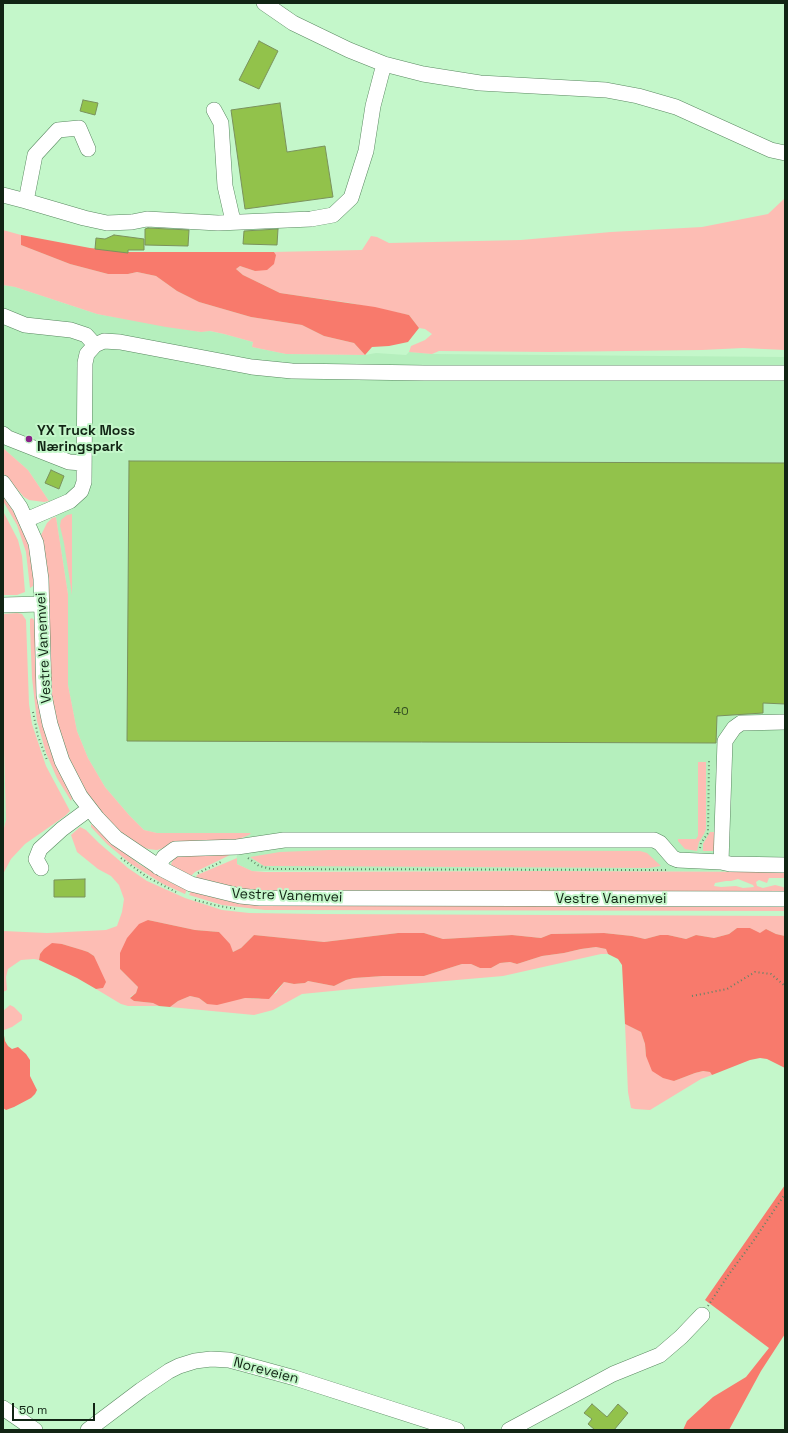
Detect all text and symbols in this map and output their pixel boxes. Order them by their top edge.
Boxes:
place label: YX Truck Moss Næringspark [37,423,135,456]
marker: YX Truck Moss Næringspark [24,434,34,444]
street label: Vestre Vanemvei [33,592,55,704]
house number: 40 [393,705,409,719]
street label: Vestre Vanemvei [231,886,343,906]
street label: Vestre Vanemvei [556,891,666,907]
street label: Noreveien [232,1354,300,1388]
scale bar [14,1395,97,1421]
text: 50 m [19,1402,47,1418]

